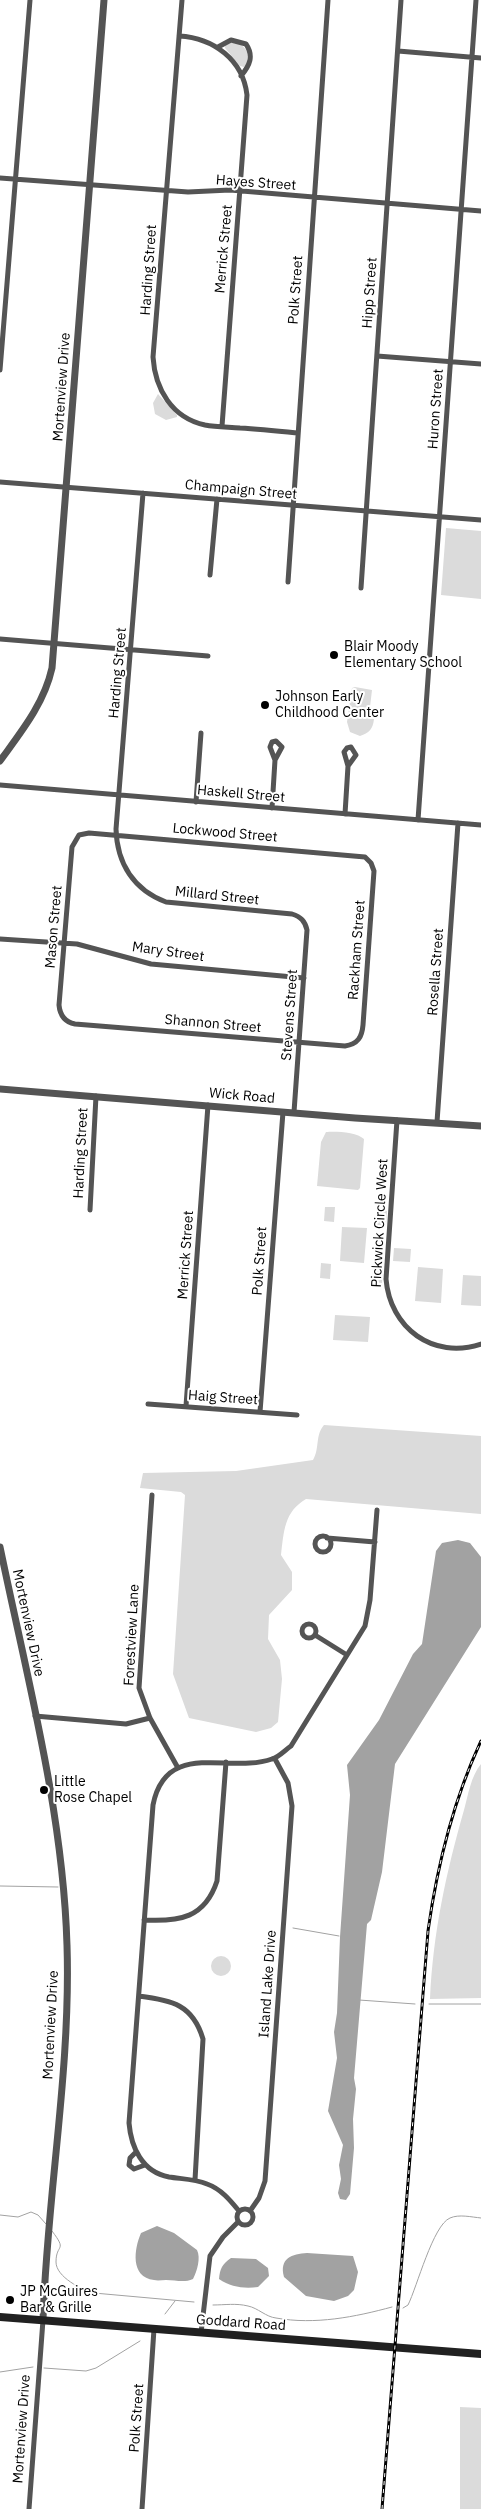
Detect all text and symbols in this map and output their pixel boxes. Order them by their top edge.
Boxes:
street label: Hayes Street [215,172,297,194]
street label: Merrick Street [212,204,236,294]
street label: Harding Street [137,224,161,316]
street label: Polk Street [285,255,307,325]
street label: Hipp Street [359,257,381,329]
street label: Mortenview Drive [50,332,74,442]
street label: Huron Street [425,368,447,450]
street label: Champaign Street [184,477,298,503]
street label: Harding Street [106,627,130,719]
place label: Blair Moody Elementary School [344,639,462,672]
marker: Blair Moody Elementary School [328,649,340,661]
place label: Johnson Early Childhood Center [275,689,384,722]
marker: Johnson Early Childhood Center [259,699,271,711]
street label: Haskell Street [196,782,286,806]
street label: Lockwood Street [172,820,278,846]
street label: Millard Street [174,883,260,909]
street label: Mason Street [42,885,66,969]
street label: Rackham Street [345,899,369,1001]
street label: Rosella Street [425,928,447,1016]
street label: Mary Street [131,939,205,965]
street label: Stevens Street [278,969,302,1061]
street label: Shannon Street [164,1011,262,1037]
street label: Wick Road [208,1085,276,1107]
street label: Harding Street [70,1107,92,1199]
street label: Pickwick Circle West [368,1158,392,1288]
street label: Merrick Street [175,1210,197,1300]
street label: Polk Street [249,1226,271,1296]
street label: Haig Street [188,1387,258,1409]
street label: Mortenview Drive [8,1568,48,1678]
street label: Forestview Lane [121,1584,143,1686]
place label: Little Rose Chapel [54,1774,132,1806]
marker: Little Rose Chapel [38,1784,50,1796]
street label: Island Lake Drive [256,1929,280,2039]
street label: Mortenview Drive [40,1970,62,2080]
place label: JP McGuires Bar & Grille [20,2284,98,2316]
marker: JP McGuires Bar & Grille [4,2294,16,2306]
street label: Goddard Road [196,2311,286,2335]
street label: Mortenview Drive [10,2374,34,2484]
street label: Polk Street [126,2383,148,2453]

